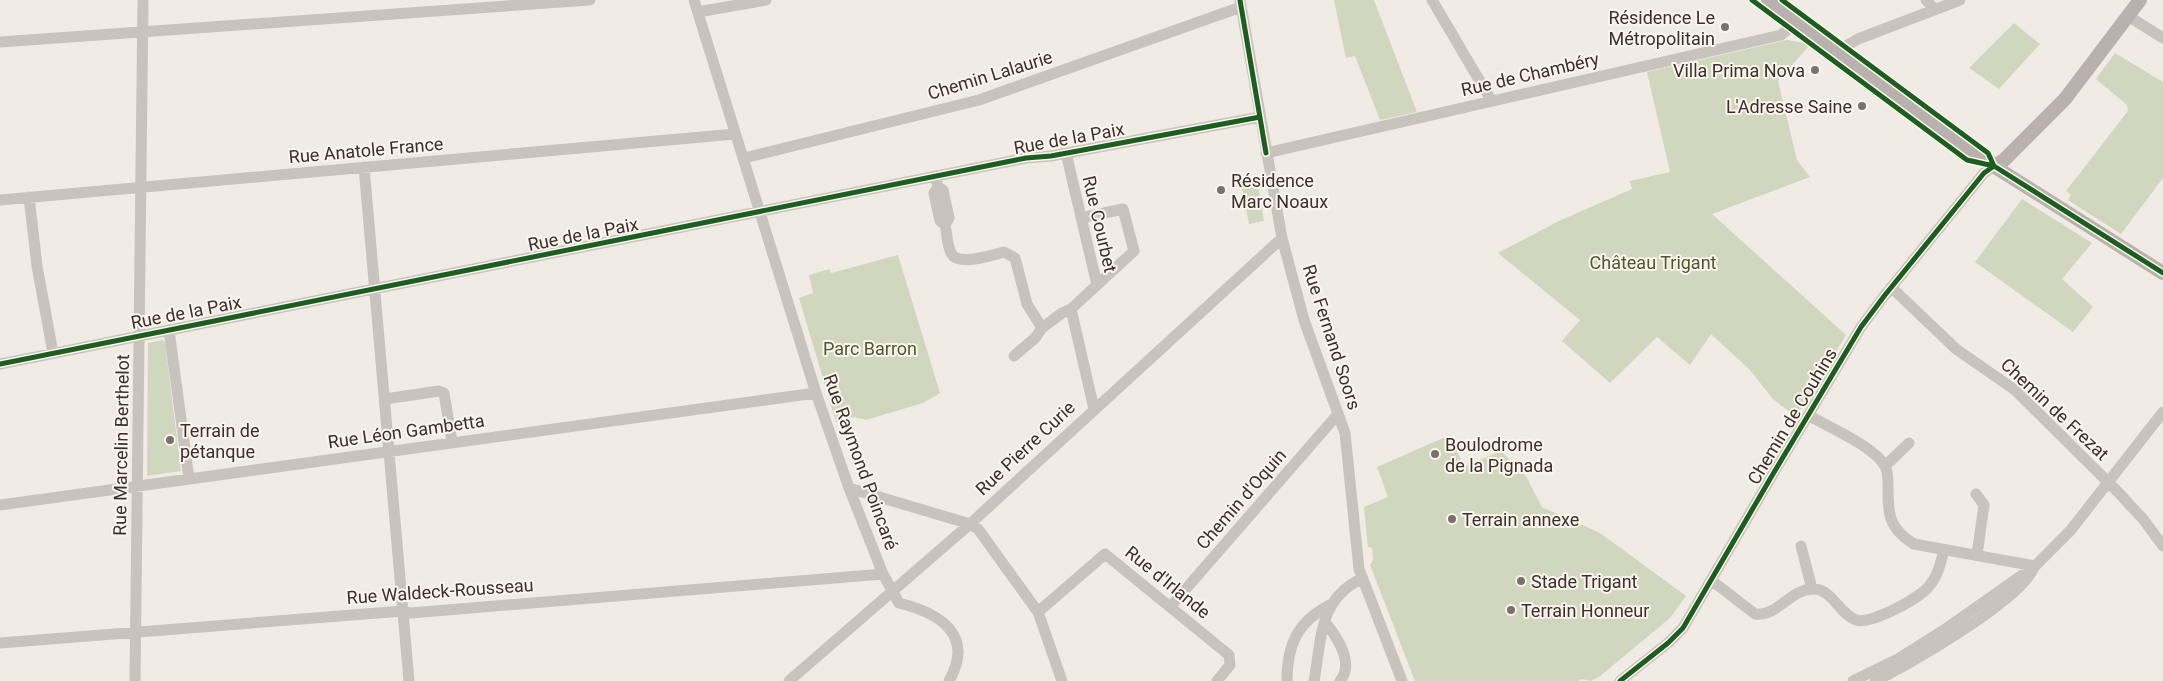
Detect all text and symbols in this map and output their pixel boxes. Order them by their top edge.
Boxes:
place label: Résidence Le Métropolitain [1608,7,1715,49]
marker: Résidence Le Métropolitain [1719,21,1731,33]
street label: Chemin Lalaurie [925,46,1055,104]
street label: Rue de Chambéry [1459,48,1601,100]
place label: Villa Prima Nova [1673,60,1805,81]
marker: Villa Prima Nova [1809,64,1821,76]
place label: L'Adresse Saine [1726,96,1852,117]
marker: L'Adresse Saine [1856,100,1868,112]
street label: Rue de la Paix [1012,118,1126,158]
street label: Rue Anatole France [288,133,444,167]
place label: Résidence Marc Noaux [1231,170,1328,212]
street label: Rue Courbet [1079,174,1121,274]
marker: Résidence Marc Noaux [1215,184,1227,196]
street label: Rue de la Paix [526,213,640,255]
park label: Château Trigant [1590,252,1717,273]
street label: Rue Fernand Soors [1299,262,1365,412]
street label: Rue de la Paix [129,291,243,333]
park label: Parc Barron [823,338,917,359]
street label: Chemin de Couhins [1743,344,1841,488]
street label: Rue Marcelin Berthelot [109,354,133,536]
street label: Chemin de Frezat [1997,354,2113,464]
street label: Rue Raymond Poincaré [819,371,903,553]
street label: Rue Pierre Curie [971,397,1079,499]
street label: Rue Léon Gambetta [326,410,486,452]
place label: Terrain de pétanque [180,420,260,462]
marker: Terrain de pétanque [164,434,176,446]
place label: Boulodrome de la Pignada [1445,434,1553,476]
street label: Chemin d'Oquin [1192,445,1290,553]
marker: Boulodrome de la Pignada [1429,448,1441,460]
place label: Terrain annexe [1462,509,1579,530]
marker: Terrain annexe [1446,513,1458,525]
street label: Rue d'Irlande [1121,541,1215,623]
place label: Stade Trigant [1531,571,1638,592]
street label: Rue Waldeck-Rousseau [346,574,534,608]
marker: Stade Trigant [1515,575,1527,587]
place label: Terrain Honneur [1521,600,1649,621]
marker: Terrain Honneur [1505,604,1517,616]

